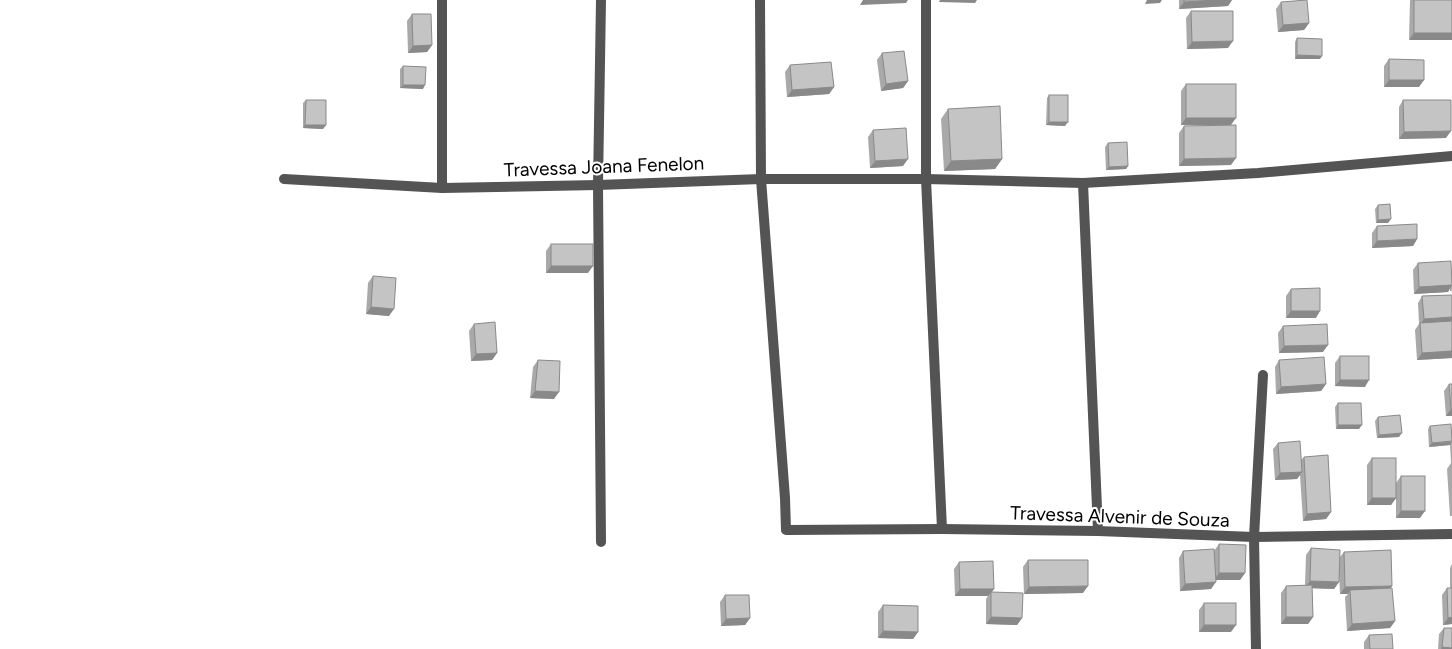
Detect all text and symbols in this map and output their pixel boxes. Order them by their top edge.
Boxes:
street label: Travessa Joana Fenelon [503,152,705,181]
street label: Travessa Alvenir de Souza [1010,501,1230,532]

